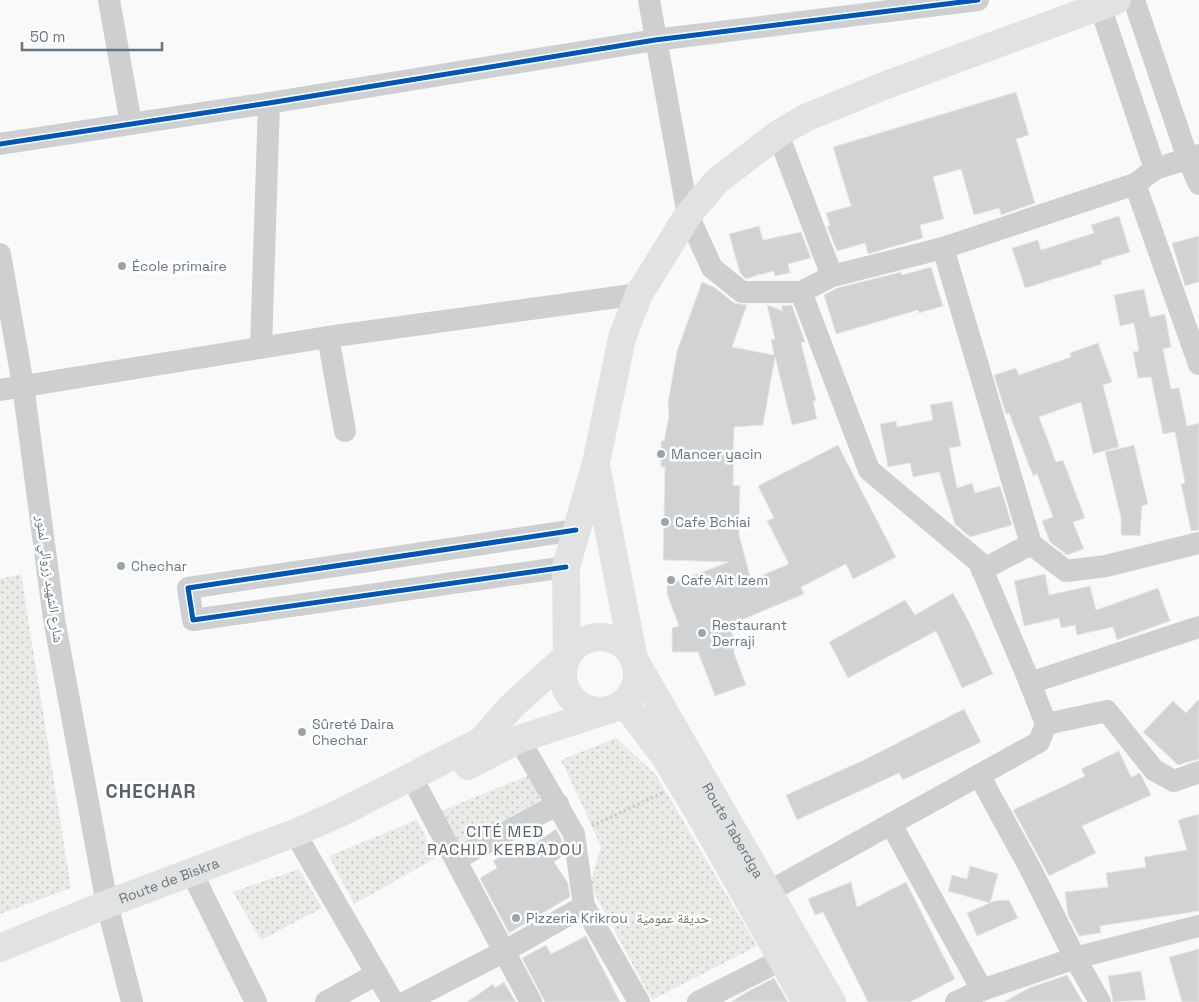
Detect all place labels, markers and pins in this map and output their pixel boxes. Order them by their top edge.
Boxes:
place label: École primaire [132,257,227,275]
marker: École primaire [116,260,128,272]
place label: Mancer yacin [671,445,762,463]
marker: Mancer yacin [655,448,667,460]
place label: Cafe Bchiai [675,513,750,531]
marker: Cafe Bchiai [659,516,671,528]
place label: Chechar [131,557,187,575]
marker: Chechar [115,560,127,572]
place label: Cafe Ait Izem [681,571,768,589]
marker: Cafe Ait Izem [665,574,677,586]
place label: Restaurant Derraji [712,616,787,650]
marker: Restaurant Derraji [696,627,708,639]
place label: Sûreté Daira Chechar [312,715,394,749]
marker: Sûreté Daira Chechar [296,726,308,738]
place label: Pizzeria Krikrou [526,909,628,927]
marker: Pizzeria Krikrou [510,912,522,924]

